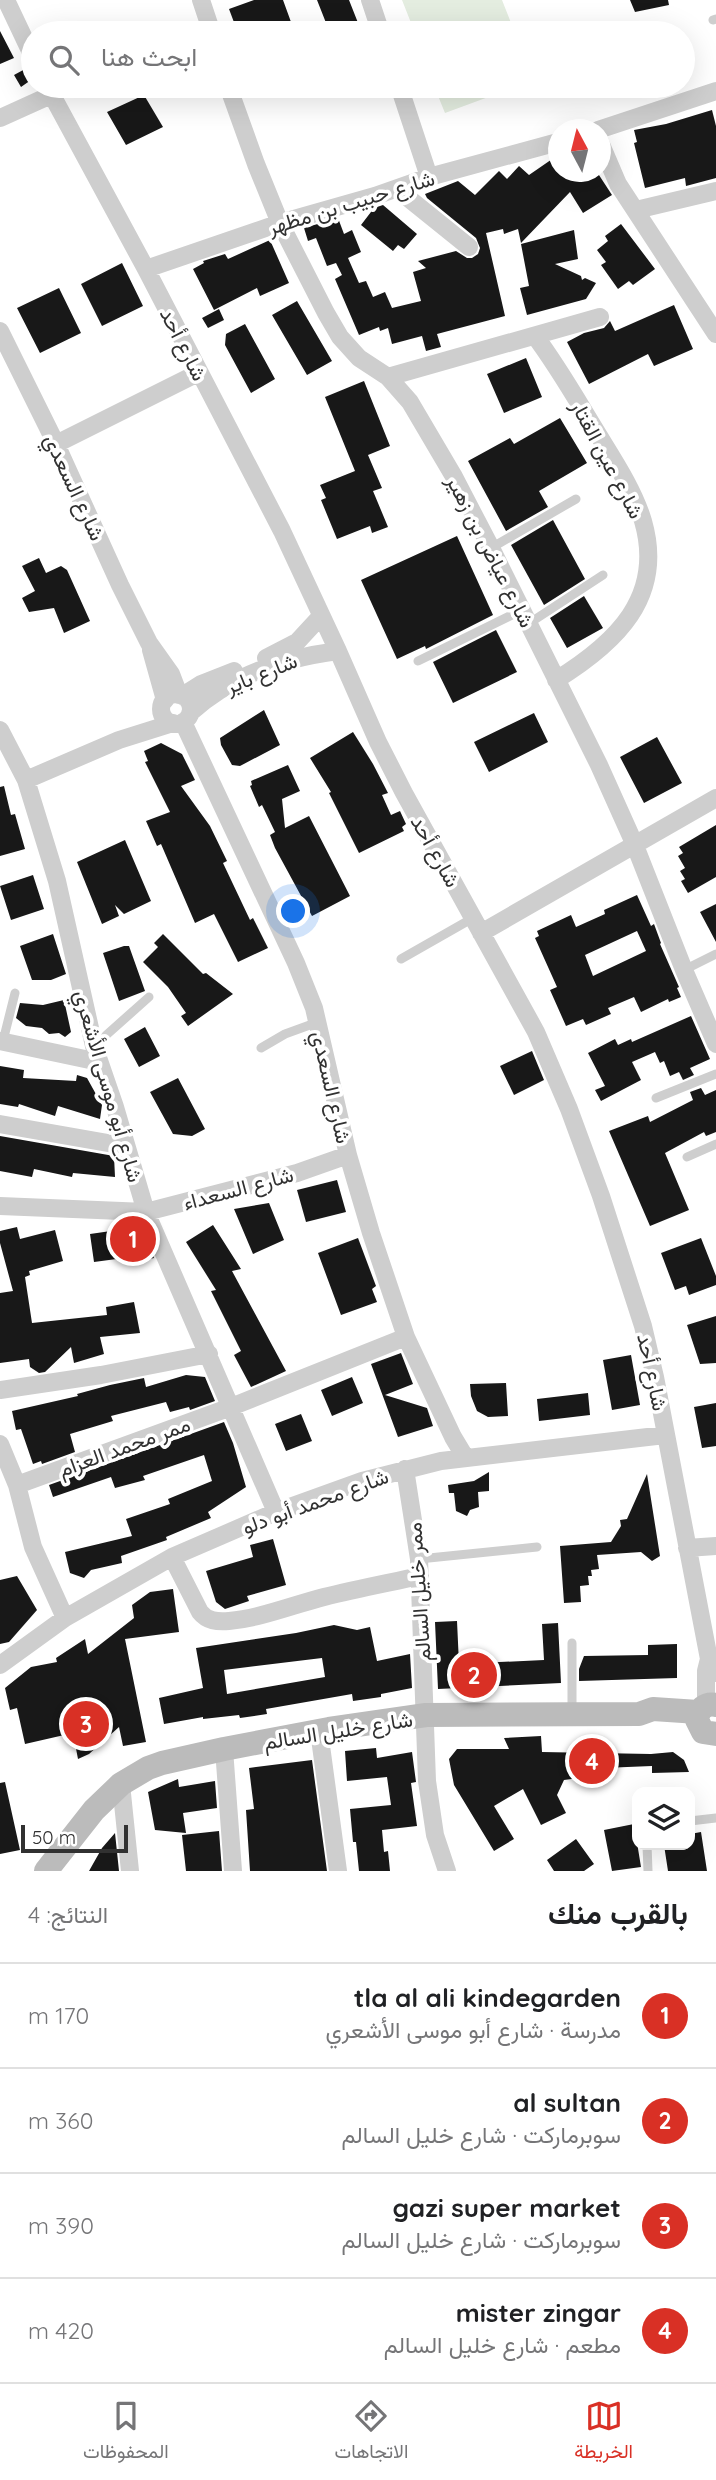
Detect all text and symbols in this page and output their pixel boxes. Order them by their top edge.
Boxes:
search box [21,21,695,98]
text: ابحث هنا [101,40,197,73]
icon: search [45,41,83,79]
north arrow [548,119,611,182]
street label: شارع حبيب بن مظهر [263,164,438,242]
street label: شارع أحد [153,303,213,386]
street label: شارع عين القتار [564,395,650,524]
street label: شارع السعدي [34,430,111,547]
street label: شارع عياض بن زهير [439,470,541,632]
street label: شارع باير [220,647,301,701]
street label: شارع أحد [404,811,466,892]
your location [276,894,310,928]
street label: شارع أبو موسى الأشعري [64,987,149,1187]
street label: شارع السعدي [302,1028,358,1147]
street label: شارع السعداء [180,1161,297,1217]
pin: 1 [110,1213,156,1265]
street label: شارع أحد [630,1331,674,1413]
street label: ممر محمد العزام [54,1410,194,1484]
street label: شارع محمد أبو دلو [238,1462,392,1541]
street label: ممر خليل السالم [400,1521,438,1662]
pin: 2 [451,1649,497,1701]
pin: 3 [63,1698,109,1750]
street label: شارع خليل السالم [262,1705,415,1757]
pin: 4 [569,1735,615,1787]
map controls [632,1787,695,1850]
button: layers [632,1787,695,1850]
scale bar [21,1822,128,1854]
text: 50 m [32,1825,76,1849]
text: بالقرب منك [548,1894,688,1932]
text: النتائج: 4 [28,1900,108,1929]
text: tla al ali kindegarden [354,1981,621,2014]
text: 170 m [28,2001,89,2030]
text: 1 [661,2001,669,2030]
text: مدرسة · شارع أبو موسى الأشعري [326,2015,621,2044]
text: al sultan [513,2086,621,2119]
text: 360 m [28,2106,93,2135]
text: 2 [658,2106,672,2135]
text: سوبرماركت · شارع خليل السالم [341,2120,621,2149]
text: gazi super market [392,2191,621,2224]
text: 390 m [28,2211,94,2240]
text: 3 [659,2211,671,2240]
text: سوبرماركت · شارع خليل السالم [341,2225,621,2254]
text: mister zingar [456,2296,621,2329]
text: 420 m [28,2316,94,2345]
text: 4 [658,2316,672,2345]
text: مطعم · شارع خليل السالم [384,2330,621,2359]
tab: المحفوظات [83,2397,169,2468]
tab: الاتجاهات [335,2397,408,2468]
tab: الخريطة [574,2397,633,2468]

